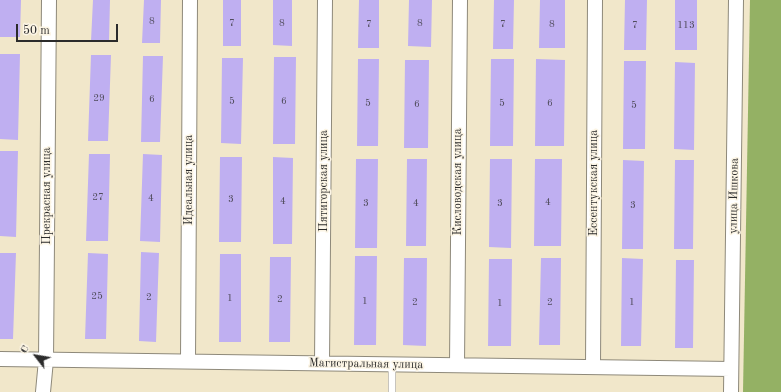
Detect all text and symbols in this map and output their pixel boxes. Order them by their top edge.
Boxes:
house number: 8 [149,15,155,27]
scale bar [18,16,120,42]
house number: 7 [229,17,235,29]
house number: 8 [279,17,285,29]
house number: 8 [417,17,423,29]
house number: 7 [366,18,372,30]
house number: 7 [500,18,506,30]
house number: 8 [549,18,555,30]
house number: 7 [632,19,638,31]
house number: 113 [677,19,695,31]
text: 50 m [23,25,50,37]
house number: 29 [93,92,105,104]
house number: 6 [149,93,155,105]
house number: 5 [229,95,235,107]
house number: 6 [281,95,287,107]
house number: 5 [365,97,371,109]
house number: 5 [499,97,505,109]
house number: 6 [547,97,553,109]
house number: 6 [414,98,420,110]
house number: 5 [631,99,637,111]
street label: Кисловодская улица [451,128,465,236]
street label: Пятигорская улица [317,130,331,232]
street label: Ессентукская улица [587,130,601,236]
street label: Идеальная улица [182,135,196,225]
street label: Прекрасная улица [40,147,54,245]
street label: улица Ишкова [726,158,742,234]
house number: 27 [92,191,104,203]
house number: 4 [148,192,154,204]
house number: 3 [228,193,234,205]
house number: 4 [280,195,286,207]
house number: 4 [545,196,551,208]
house number: 3 [363,197,369,209]
house number: 4 [413,197,419,209]
house number: 3 [497,197,503,209]
house number: 3 [630,199,636,211]
house number: 25 [91,290,103,302]
house number: 2 [146,291,152,303]
house number: 1 [227,292,233,304]
house number: 2 [277,293,283,305]
house number: 1 [362,295,368,307]
house number: 2 [412,296,418,308]
house number: 2 [547,296,553,308]
house number: 1 [629,296,635,308]
house number: 1 [497,297,503,309]
north arrow [16,336,56,376]
text: С [19,344,32,356]
street label: Магистральная улица [309,356,423,372]

